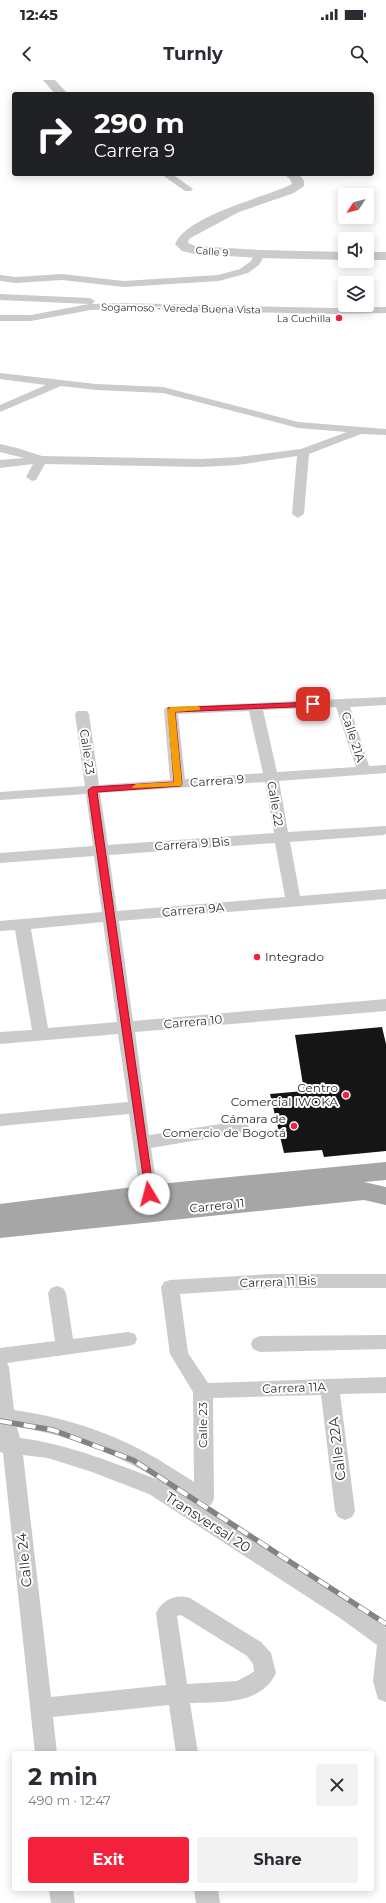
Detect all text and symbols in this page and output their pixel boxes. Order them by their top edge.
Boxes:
text: 12:45 [20,5,58,24]
icon: back [16,43,38,65]
text: Turnly [163,43,223,65]
icon: search [348,43,370,65]
text: 290 m [94,106,185,140]
icon: right [28,108,80,160]
text: Carrera 9 [94,140,175,162]
north arrow [338,188,374,224]
map controls [338,188,374,312]
button: sound [338,232,374,268]
street label: Calle 9 [195,244,229,259]
button: layers [338,276,374,312]
street label: Sogamoso - Vereda Buena Vista [101,301,261,316]
place label: La Cuchilla [277,312,331,325]
marker: La Cuchilla [334,313,344,323]
pin [296,687,330,721]
icon: arrive [302,693,324,715]
street label: Calle 21A [338,710,369,764]
street label: Calle 23 [77,728,98,776]
street label: Carrera 9 [190,771,244,790]
street label: Calle 22 [264,780,287,828]
street label: Carrera 9 Bis [154,833,230,854]
street label: Carrera 9A [161,899,225,920]
place label: Integrado [265,949,324,964]
marker: Integrado [252,952,262,962]
street label: Carrera 10 [163,1011,223,1032]
place label: Centro Comercial IWOKA [231,1080,338,1109]
marker: Centro Comercial IWOKA [341,1090,351,1100]
place label: Cámara de Comercio de Bogotá [162,1111,286,1140]
marker: Cámara de Comercio de Bogotá [289,1121,299,1131]
position arrow [128,1173,170,1215]
street label: Carrera 11 [189,1195,245,1216]
street label: Carrera 11 Bis [239,1273,317,1290]
street label: Carrera 11A [262,1379,327,1396]
street label: Calle 23 [195,1402,210,1448]
street label: Calle 22A [324,1415,350,1482]
street label: Transversal 20 [162,1488,254,1556]
street label: Calle 24 [12,1531,36,1588]
text: 2 min [28,1762,98,1791]
button: close [316,1764,358,1806]
text: 490 m · 12:47 [28,1792,111,1808]
button: Exit [28,1837,189,1883]
button: Share [197,1837,358,1883]

